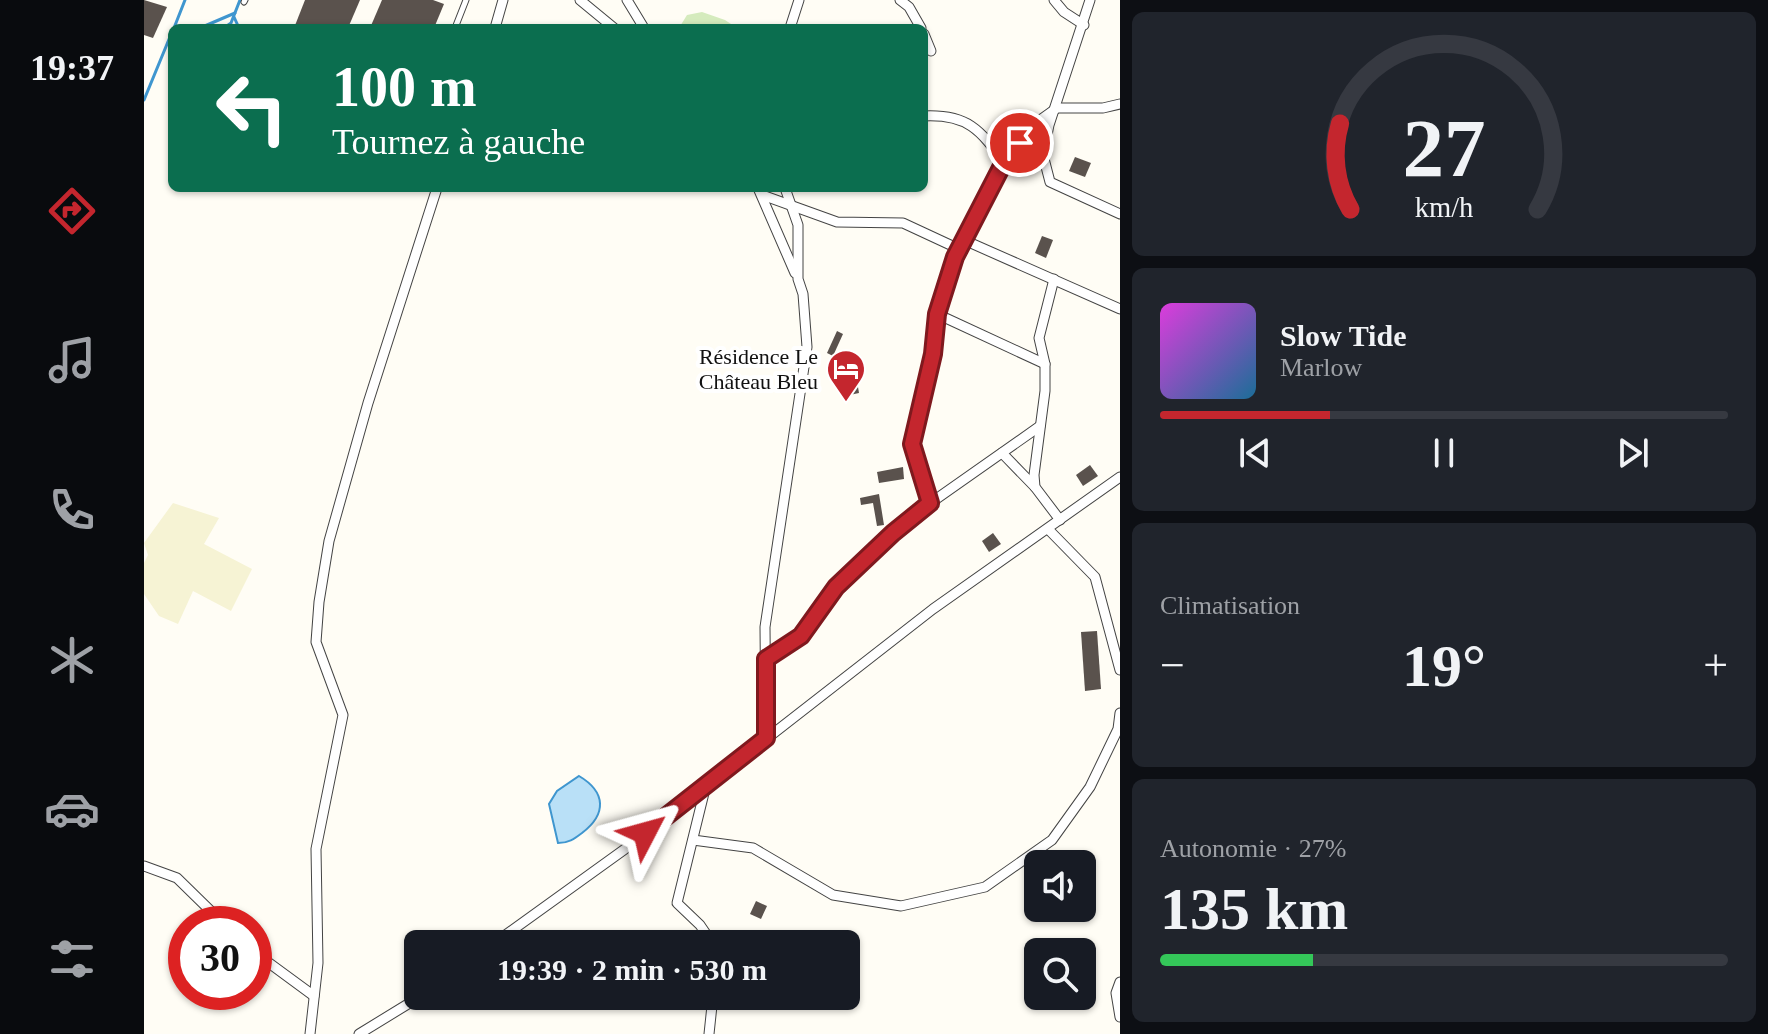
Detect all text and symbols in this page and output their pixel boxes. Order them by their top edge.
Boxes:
text: 19:37 [30,48,114,88]
icon: left [200,56,304,160]
text: 100 m [332,56,477,118]
text: 27 [1402,101,1486,193]
pin [986,109,1054,177]
icon: arrive [998,121,1042,165]
text: Tournez à gauche [332,122,585,162]
icon: directions [44,183,100,239]
text: km/h [1415,192,1473,223]
text: Slow Tide [1280,319,1406,352]
icon: music [44,332,100,388]
place label: Résidence Le Château Bleu [699,344,818,394]
hotel icon: Résidence Le Château Bleu [825,348,867,403]
text: Marlow [1280,353,1362,382]
icon: previous [1233,431,1277,475]
icon: pause [1422,431,1466,475]
icon: next [1611,431,1655,475]
icon: phone [44,482,100,538]
text: Climatisation [1160,591,1300,620]
icon: climate [44,632,100,688]
text: 19° [1402,633,1486,699]
text: − [1160,641,1185,690]
text: + [1703,641,1728,690]
icon: car [44,781,100,837]
position arrow [603,791,687,875]
text: Autonomie · 27% [1160,834,1346,863]
map controls [1024,850,1096,1010]
button: sound [1024,850,1096,922]
text: 135 km [1160,876,1348,942]
speed limit sign: 30 [168,906,272,1010]
icon: filters [44,931,100,987]
button: search [1024,938,1096,1010]
text: 19:39 · 2 min · 530 m [497,953,767,986]

